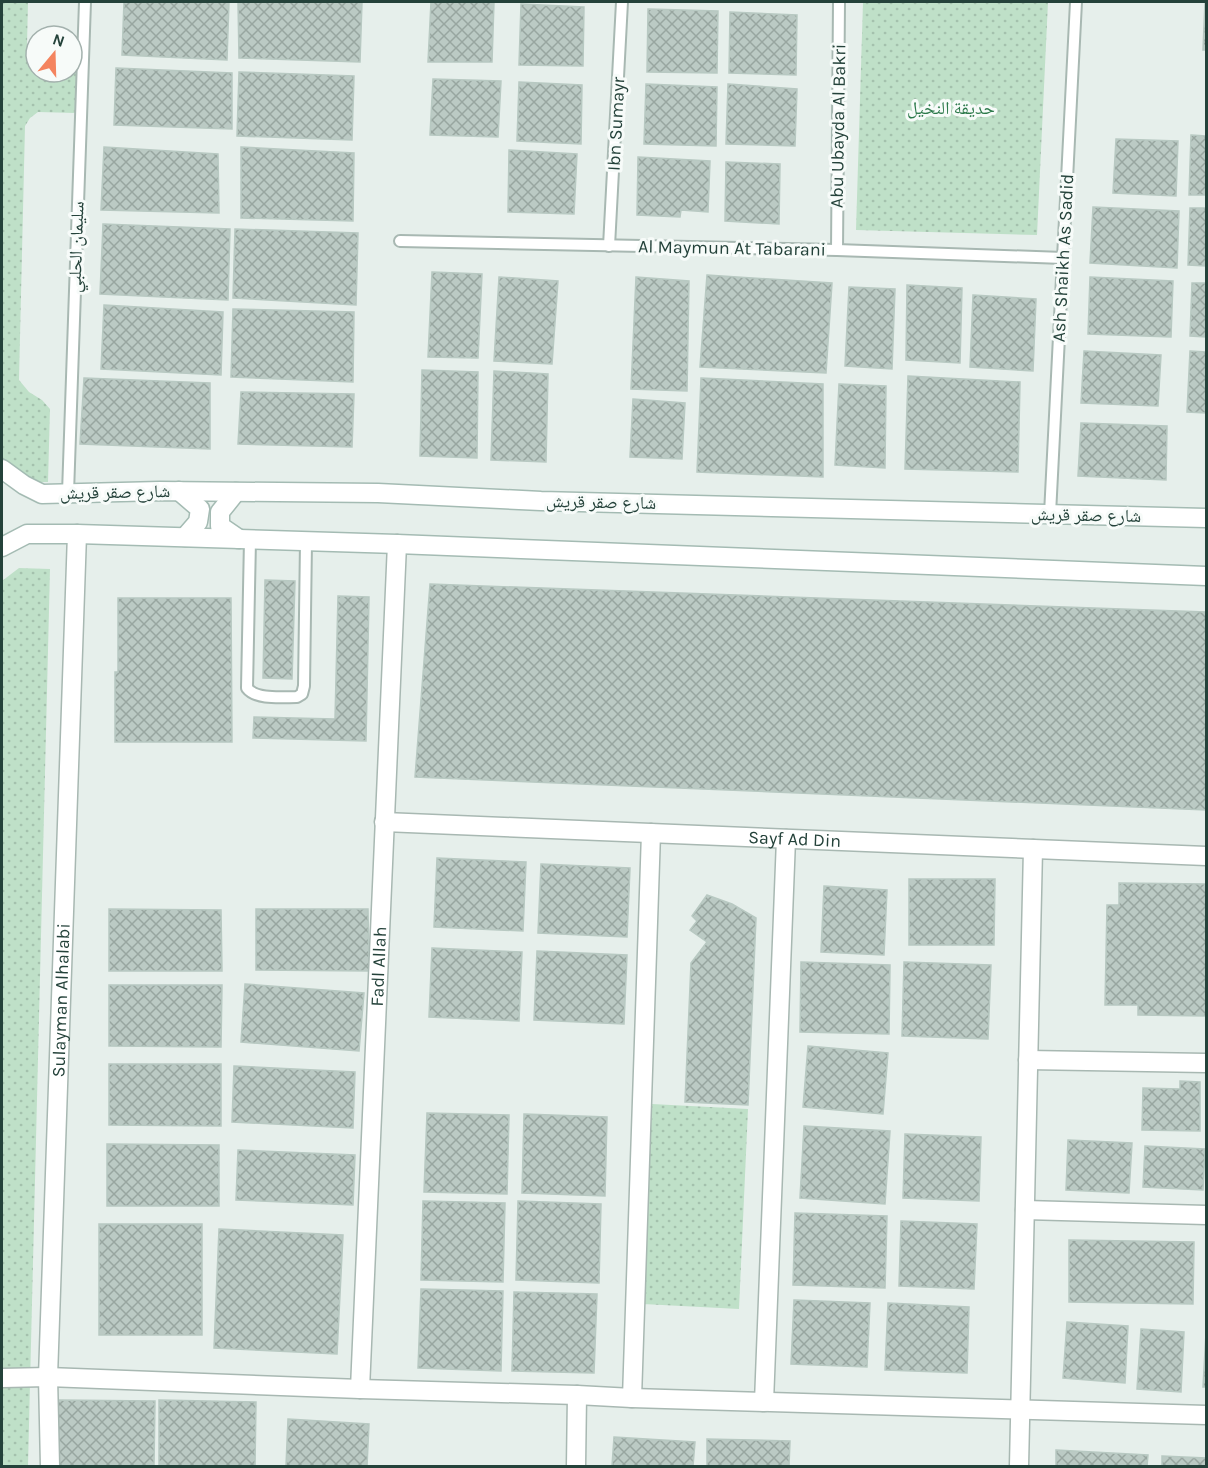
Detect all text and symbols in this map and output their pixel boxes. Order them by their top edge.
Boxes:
north arrow [24,24,84,84]
text: N [50,29,67,51]
street label: Abu Ubayda Al Bakri [826,44,850,208]
street label: Ibn Sumayr [603,76,629,172]
park label: حديقة النخيل [907,97,995,119]
street label: Ash Shaikh As Sadid [1048,173,1078,343]
street label: سليمان الحلبي [63,201,92,293]
street label: Al Maymun At Tabarani [638,235,826,261]
street label: شارع صقر قريش [60,480,170,504]
street label: شارع صقر قريش [546,490,656,514]
street label: شارع صقر قريش [1031,503,1141,527]
street label: Sayf Ad Din [748,826,842,852]
street label: Sulayman Alhalabi [47,923,75,1078]
street label: Fadl Allah [366,926,391,1007]

